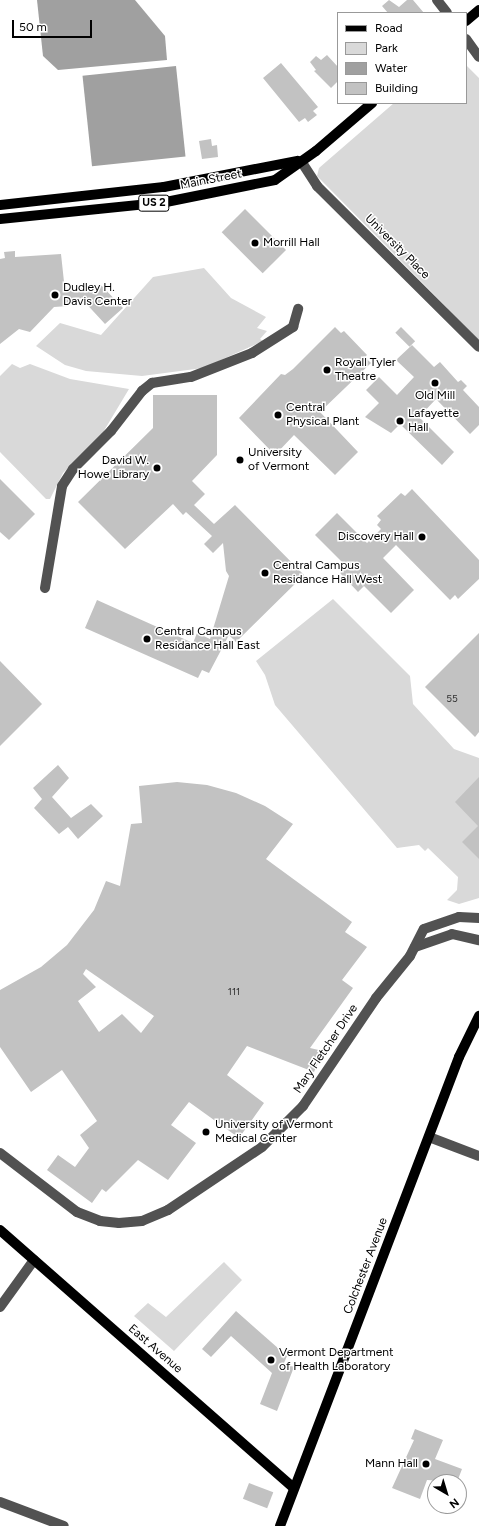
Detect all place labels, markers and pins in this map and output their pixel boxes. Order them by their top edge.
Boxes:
place label: Morrill Hall [263,236,320,250]
marker: Morrill Hall [250,238,260,248]
place label: Dudley H. Davis Center [63,281,132,309]
marker: Dudley H. Davis Center [50,290,60,300]
place label: Royall Tyler Theatre [335,356,396,384]
marker: Royall Tyler Theatre [322,365,332,375]
marker: Old Mill [430,378,440,388]
place label: Old Mill [415,389,455,403]
place label: Central Physical Plant [286,401,359,429]
place label: Lafayette Hall [408,407,459,435]
marker: Central Physical Plant [273,410,283,420]
marker: Lafayette Hall [395,416,405,426]
place label: University of Vermont [248,446,309,474]
place label: David W. Howe Library [78,454,149,482]
marker: University of Vermont [235,455,245,465]
marker: David W. Howe Library [152,463,162,473]
place label: Discovery Hall [338,530,414,544]
marker: Discovery Hall [417,532,427,542]
place label: Central Campus Residance Hall West [273,559,382,587]
marker: Central Campus Residance Hall West [260,568,270,578]
place label: Central Campus Residance Hall East [155,625,260,653]
marker: Central Campus Residance Hall East [142,634,152,644]
place label: University of Vermont Medical Center [215,1118,333,1146]
marker: University of Vermont Medical Center [200,1126,212,1138]
place label: Vermont Department of Health Laboratory [279,1346,393,1374]
marker: Vermont Department of Health Laboratory [266,1355,276,1365]
place label: Mann Hall [365,1457,418,1471]
marker: Mann Hall [421,1459,431,1469]

